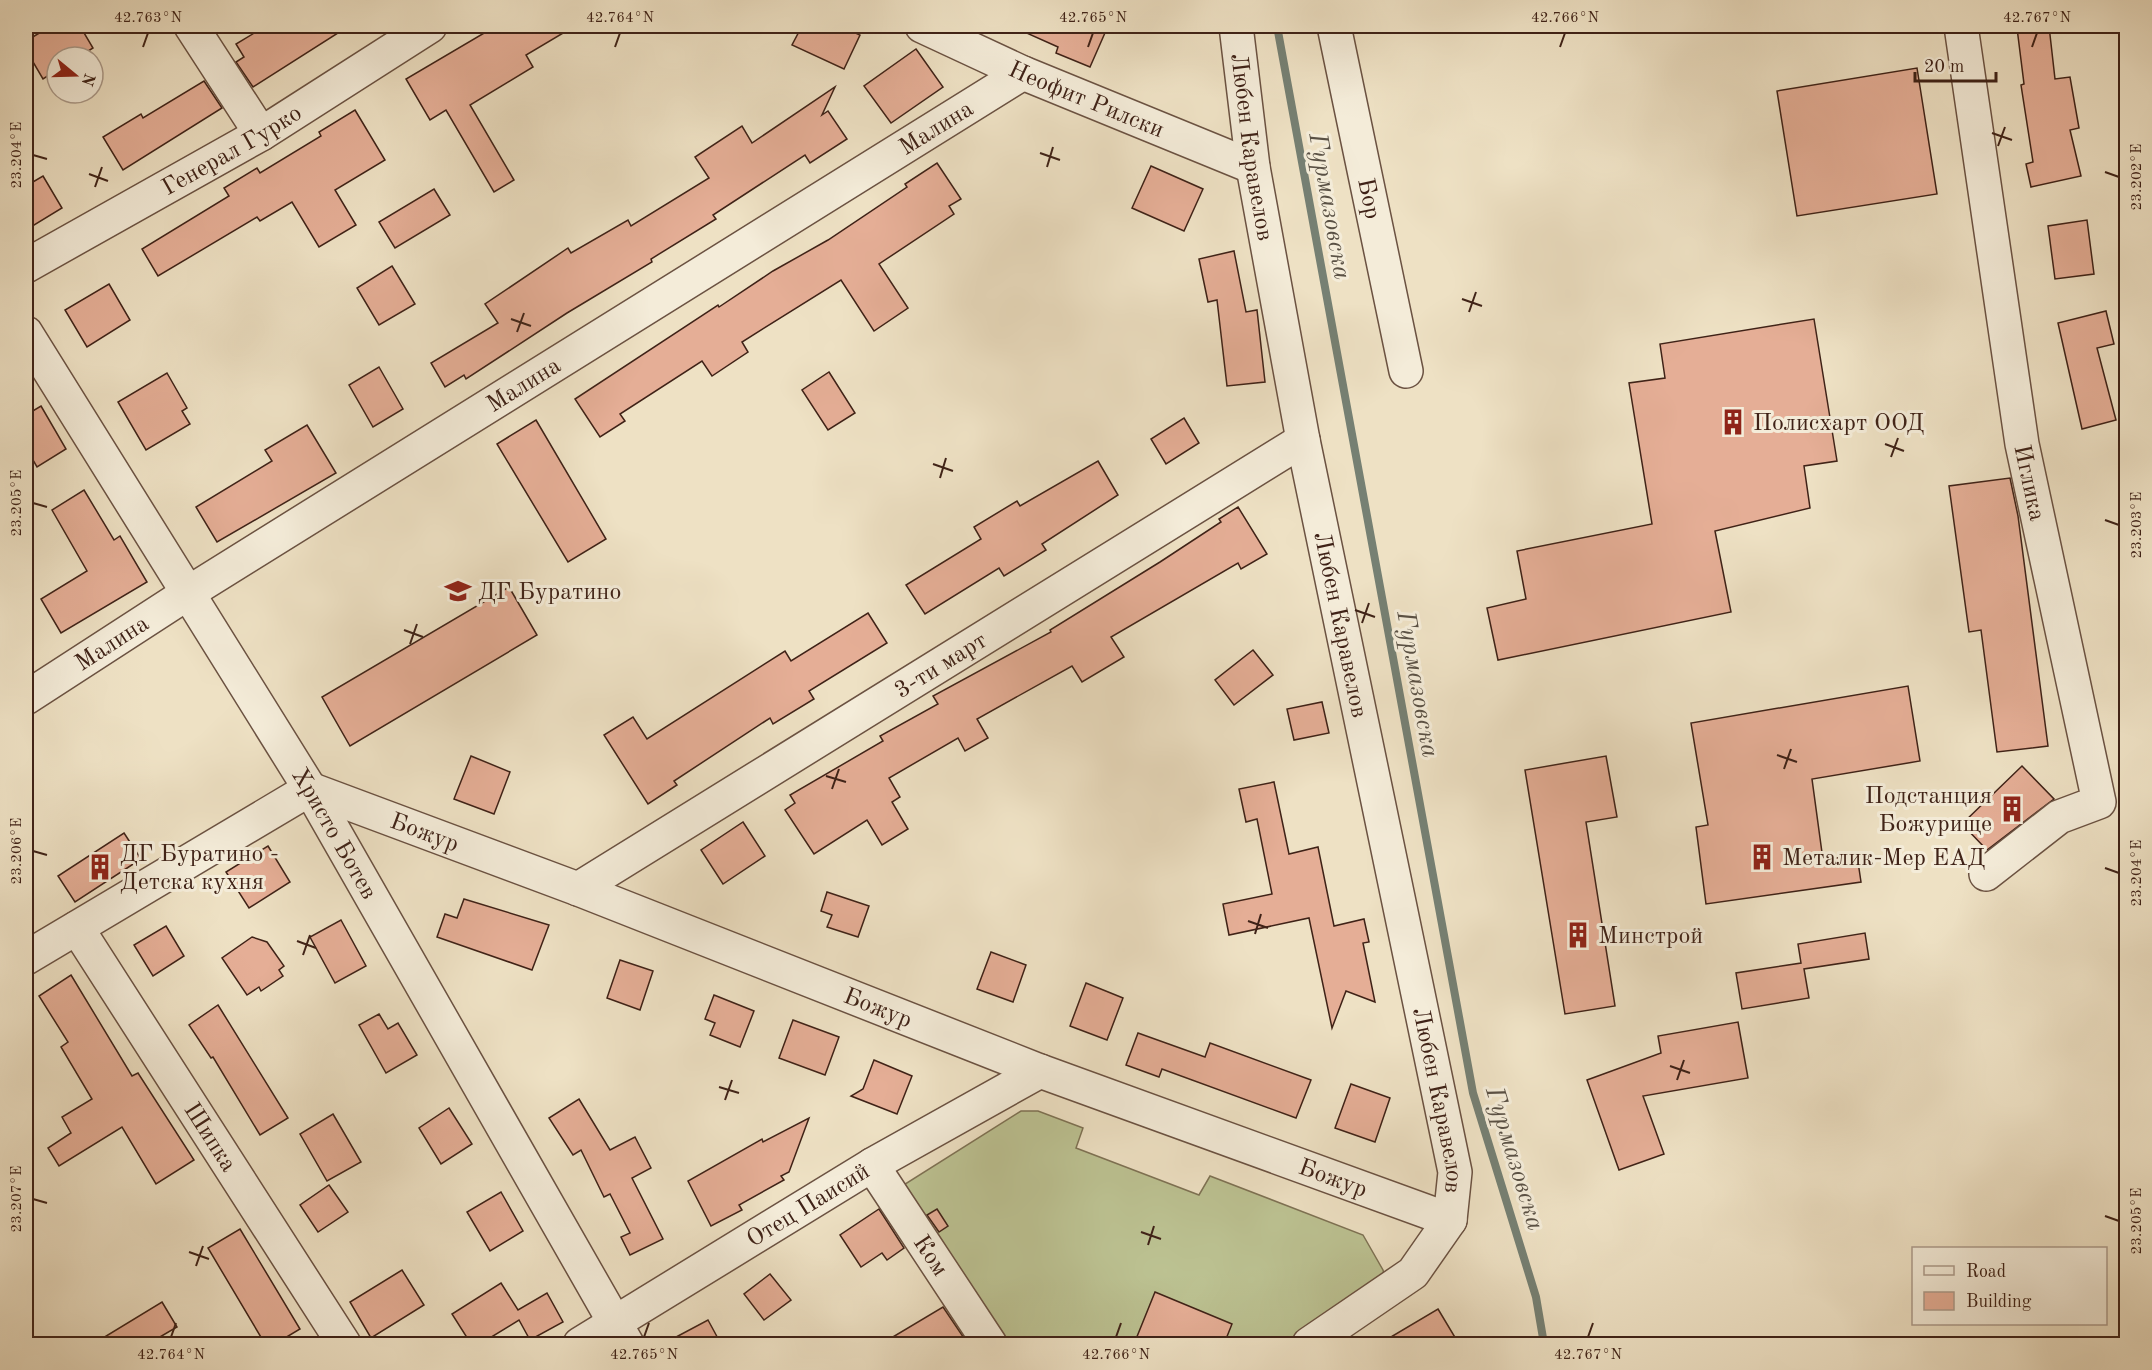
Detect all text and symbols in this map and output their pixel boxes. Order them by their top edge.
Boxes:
text: 42.763°N [114,11,182,26]
text: 42.764°N [586,11,654,26]
text: 42.765°N [1059,11,1127,26]
text: 42.766°N [1531,11,1599,26]
text: 42.767°N [2003,11,2071,26]
north arrow [45,45,105,105]
scale bar [1915,45,1996,83]
street label: Любен Каравелов [1225,52,1276,243]
street label: Неофит Рилски [1004,58,1167,143]
text: 20 m [1924,58,1964,76]
text: N [77,71,97,88]
street label: Малина [896,97,978,161]
street label: Генерал Гурко [158,101,306,201]
text: 23.204°E [10,122,25,188]
water label: Гурмазовска [1303,130,1355,282]
text: 23.202°E [2130,144,2145,210]
street label: Бор [1352,176,1384,221]
street label: Малина [483,354,566,418]
building icon: Полисхарт ООД [1718,407,1748,437]
place label: Полисхарт ООД [1753,412,1924,436]
street label: Иглика [2009,443,2048,524]
text: 23.205°E [10,470,25,536]
text: 23.203°E [2130,492,2145,558]
street label: Любен Каравелов [1308,530,1370,720]
school or university icon: ДГ Буратино [443,576,473,606]
place label: ДГ Буратино [478,581,621,605]
water label: Гурмазовска [1391,608,1443,760]
street label: Малина [72,612,154,677]
street label: 3-ти март [891,629,991,704]
street label: Христо Ботев [286,765,380,904]
place label: Подстанция Божурище [1865,785,1992,837]
building icon: Подстанция Божурище [1997,794,2027,824]
street label: Божур [386,810,462,857]
text: 23.206°E [10,818,25,884]
text: 23.204°E [2130,840,2145,906]
building icon: Металик-Мер ЕАД [1747,842,1777,872]
place label: ДГ Буратино - Детска кухня [120,843,279,895]
place label: Металик-Мер ЕАД [1782,847,1985,871]
building icon: ДГ Буратино - Детска кухня [85,852,115,882]
building icon: Минстрой [1563,920,1593,950]
place label: Минстрой [1598,925,1703,949]
street label: Божур [840,985,915,1033]
street label: Любен Каравелов [1407,1006,1465,1194]
water label: Гурмазовска [1480,1083,1548,1234]
street label: Шипка [179,1099,240,1177]
street label: Божур [1295,1156,1370,1203]
street label: Отец Паисий [743,1160,874,1253]
text: 23.207°E [10,1166,25,1232]
text: 23.205°E [2130,1188,2145,1254]
street label: Ком [908,1232,952,1281]
legend [1912,1247,2107,1325]
text: Road [1966,1263,2006,1281]
text: Building [1966,1293,2032,1311]
text: 42.764°N [137,1348,205,1363]
text: 42.765°N [610,1348,678,1363]
text: 42.766°N [1082,1348,1150,1363]
text: 42.767°N [1554,1348,1622,1363]

